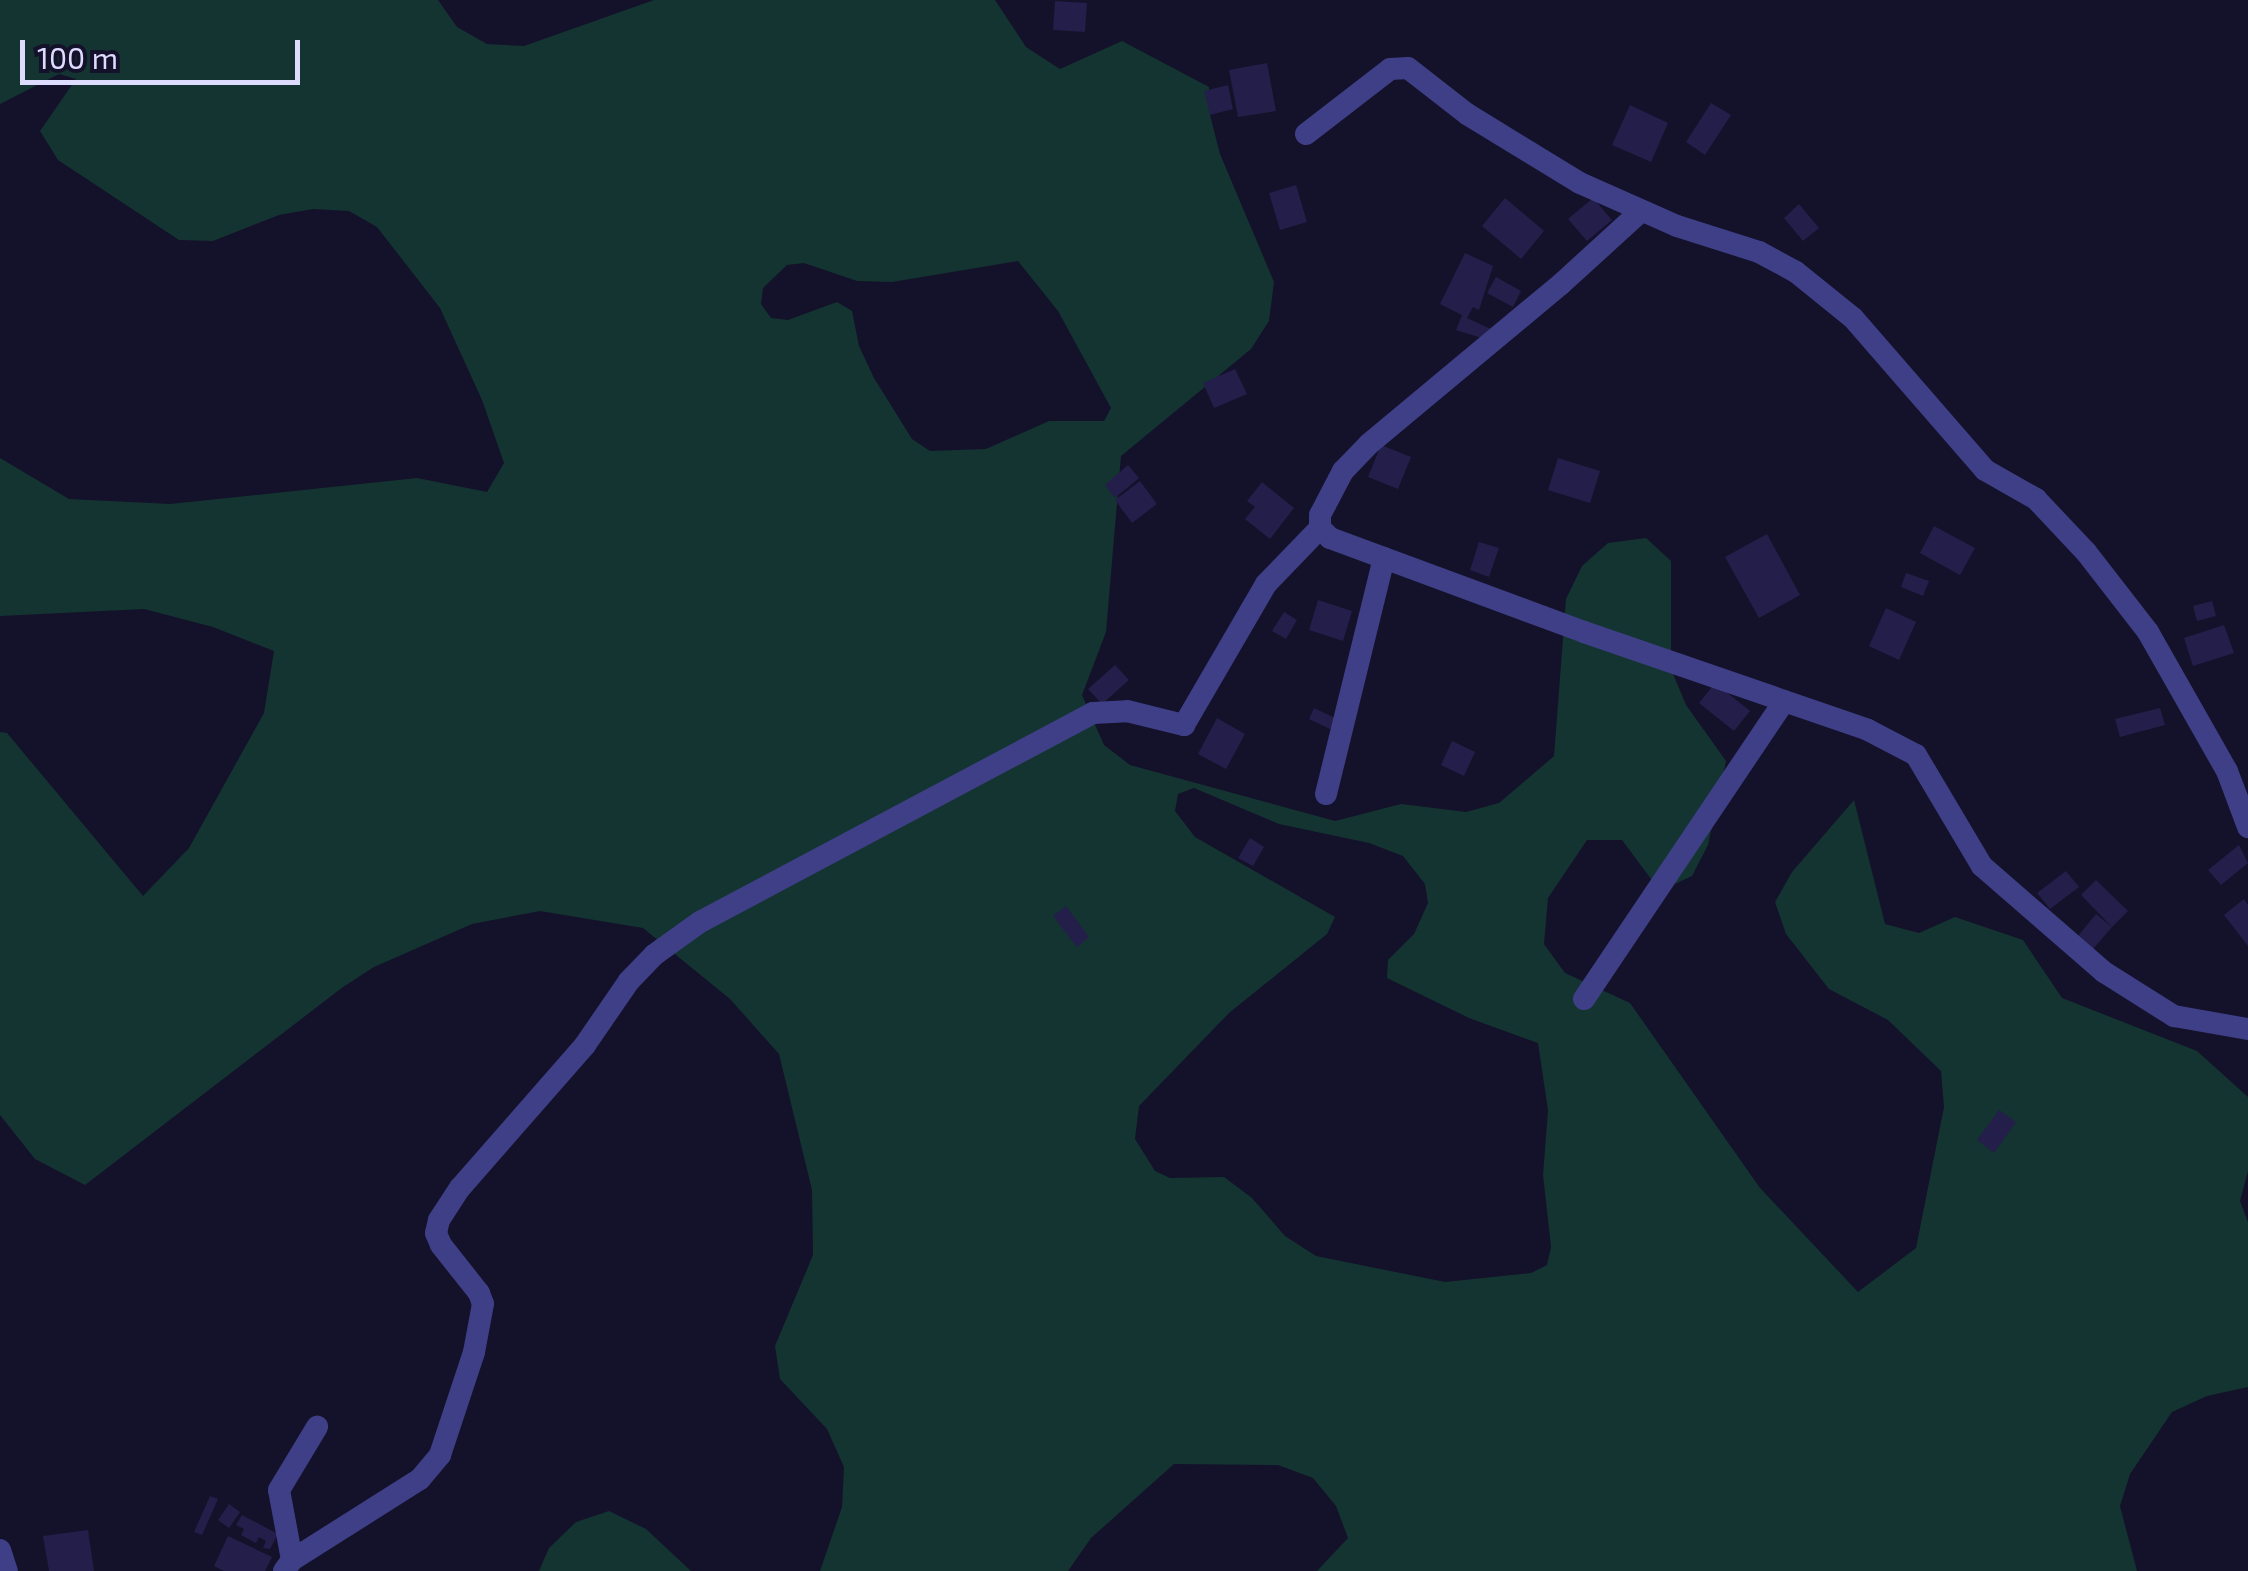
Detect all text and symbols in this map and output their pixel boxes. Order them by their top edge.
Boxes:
scale bar [25,20,305,82]
text: 100 m [37,39,118,75]

